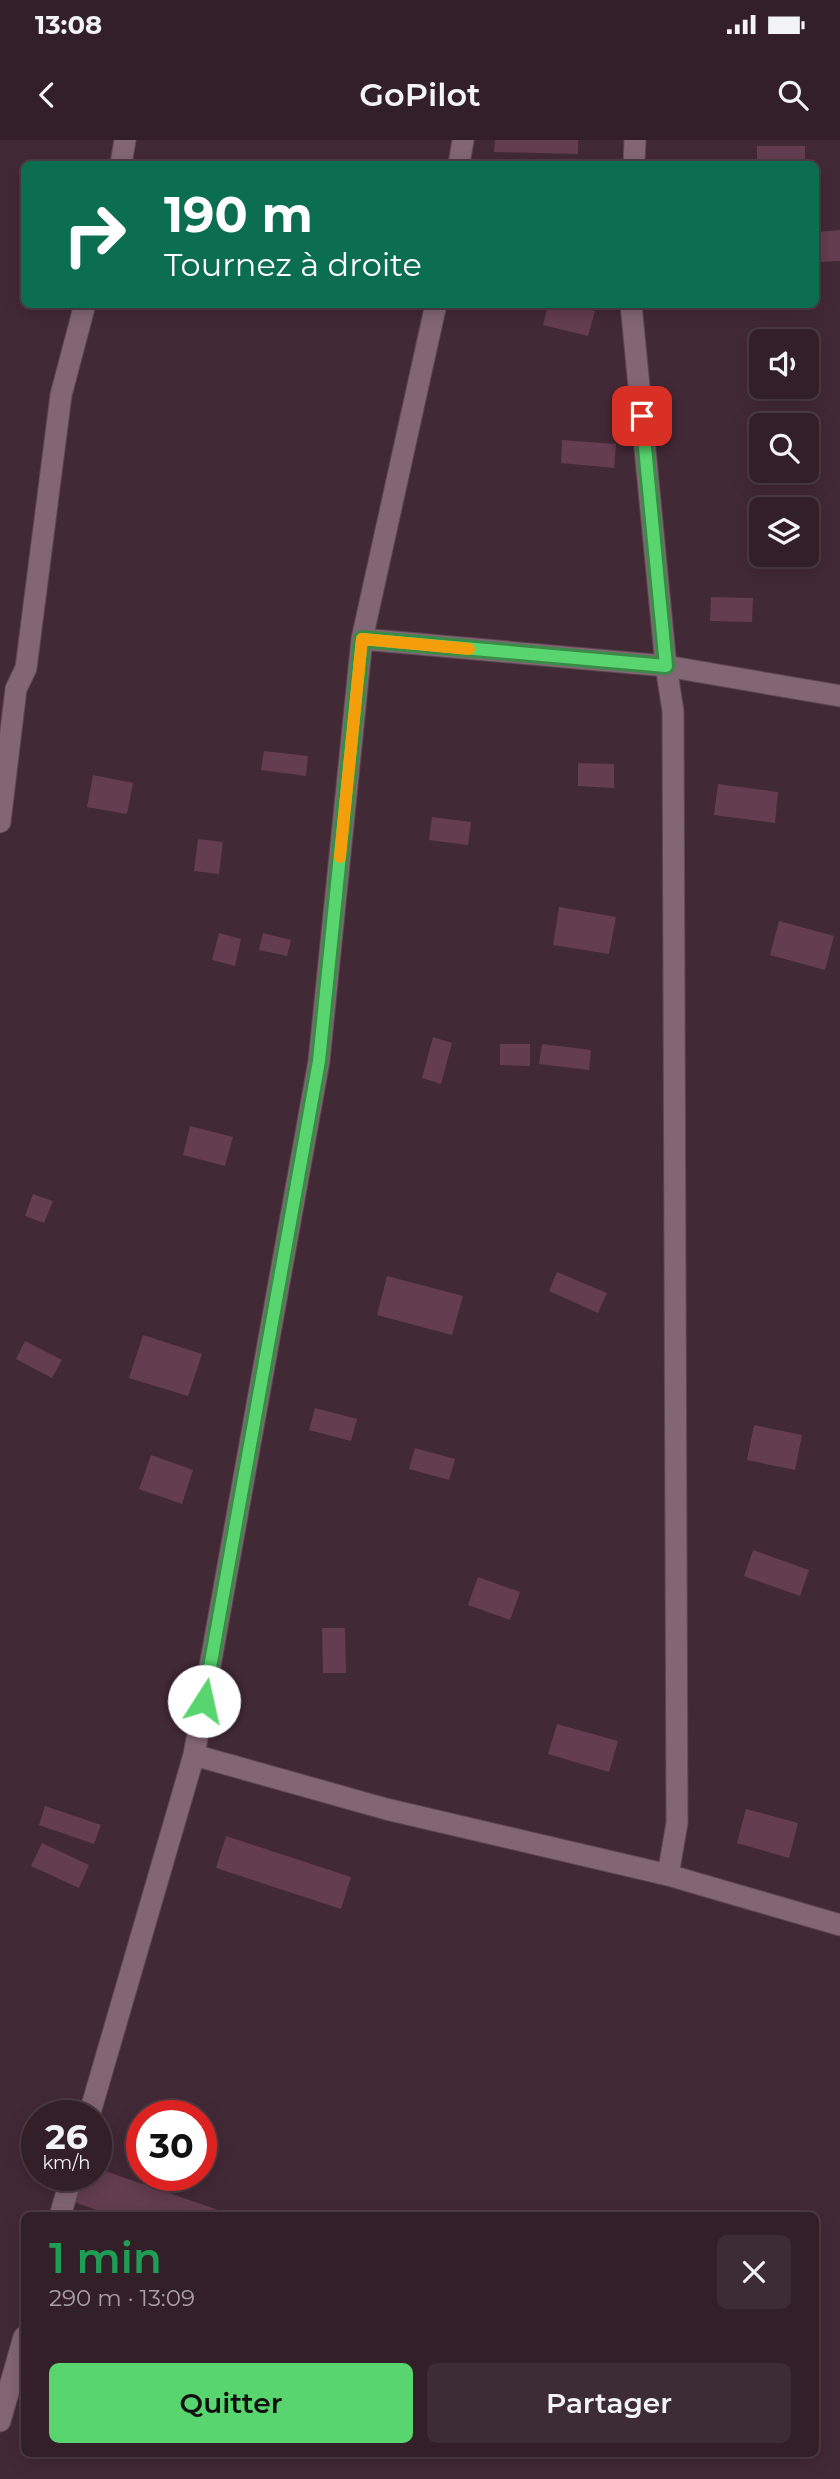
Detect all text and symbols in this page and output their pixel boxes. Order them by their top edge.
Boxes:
text: 13:08 [35,9,102,41]
text: GoPilot [359,75,481,114]
icon: back [28,76,66,114]
icon: search [774,76,812,114]
text: 190 m [164,185,313,244]
icon: right [49,189,140,280]
text: Tournez à droite [164,245,422,284]
map controls [749,329,819,567]
button: sound [749,329,819,399]
pin [612,386,672,446]
icon: arrive [623,397,661,435]
button: search [749,413,819,483]
button: layers [749,497,819,567]
position arrow [167,1664,241,1738]
speed limit sign: 30 [126,2100,217,2191]
text: 26 [45,2115,88,2158]
text: km/h [42,2152,91,2174]
text: 1 min [49,2232,162,2284]
button: close [717,2235,791,2309]
text: 290 m · 13:09 [49,2284,195,2312]
button: Quitter [49,2363,413,2443]
button: Partager [427,2363,791,2443]

